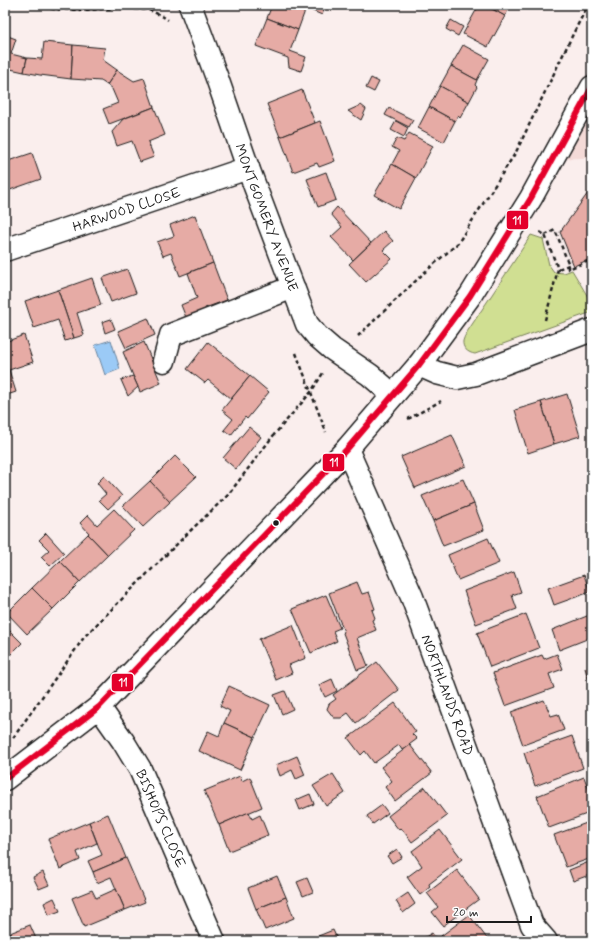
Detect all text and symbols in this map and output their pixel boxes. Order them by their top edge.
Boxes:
street label: MONTGOMERY AVENUE [230,142,302,294]
street label: HARWOOD CLOSE [70,183,183,237]
line badge: 11 [506,210,529,230]
text: 11 [512,214,522,228]
line badge: 11 [322,453,345,472]
text: 11 [329,456,339,470]
unlabelled marker [271,518,281,528]
street label: NORTHLANDS ROAD [417,632,477,758]
line badge: 11 [111,673,134,692]
text: 11 [118,676,128,690]
street label: BISHOPS CLOSE [131,767,189,871]
scale bar [447,898,531,924]
text: 20 m [453,905,479,921]

